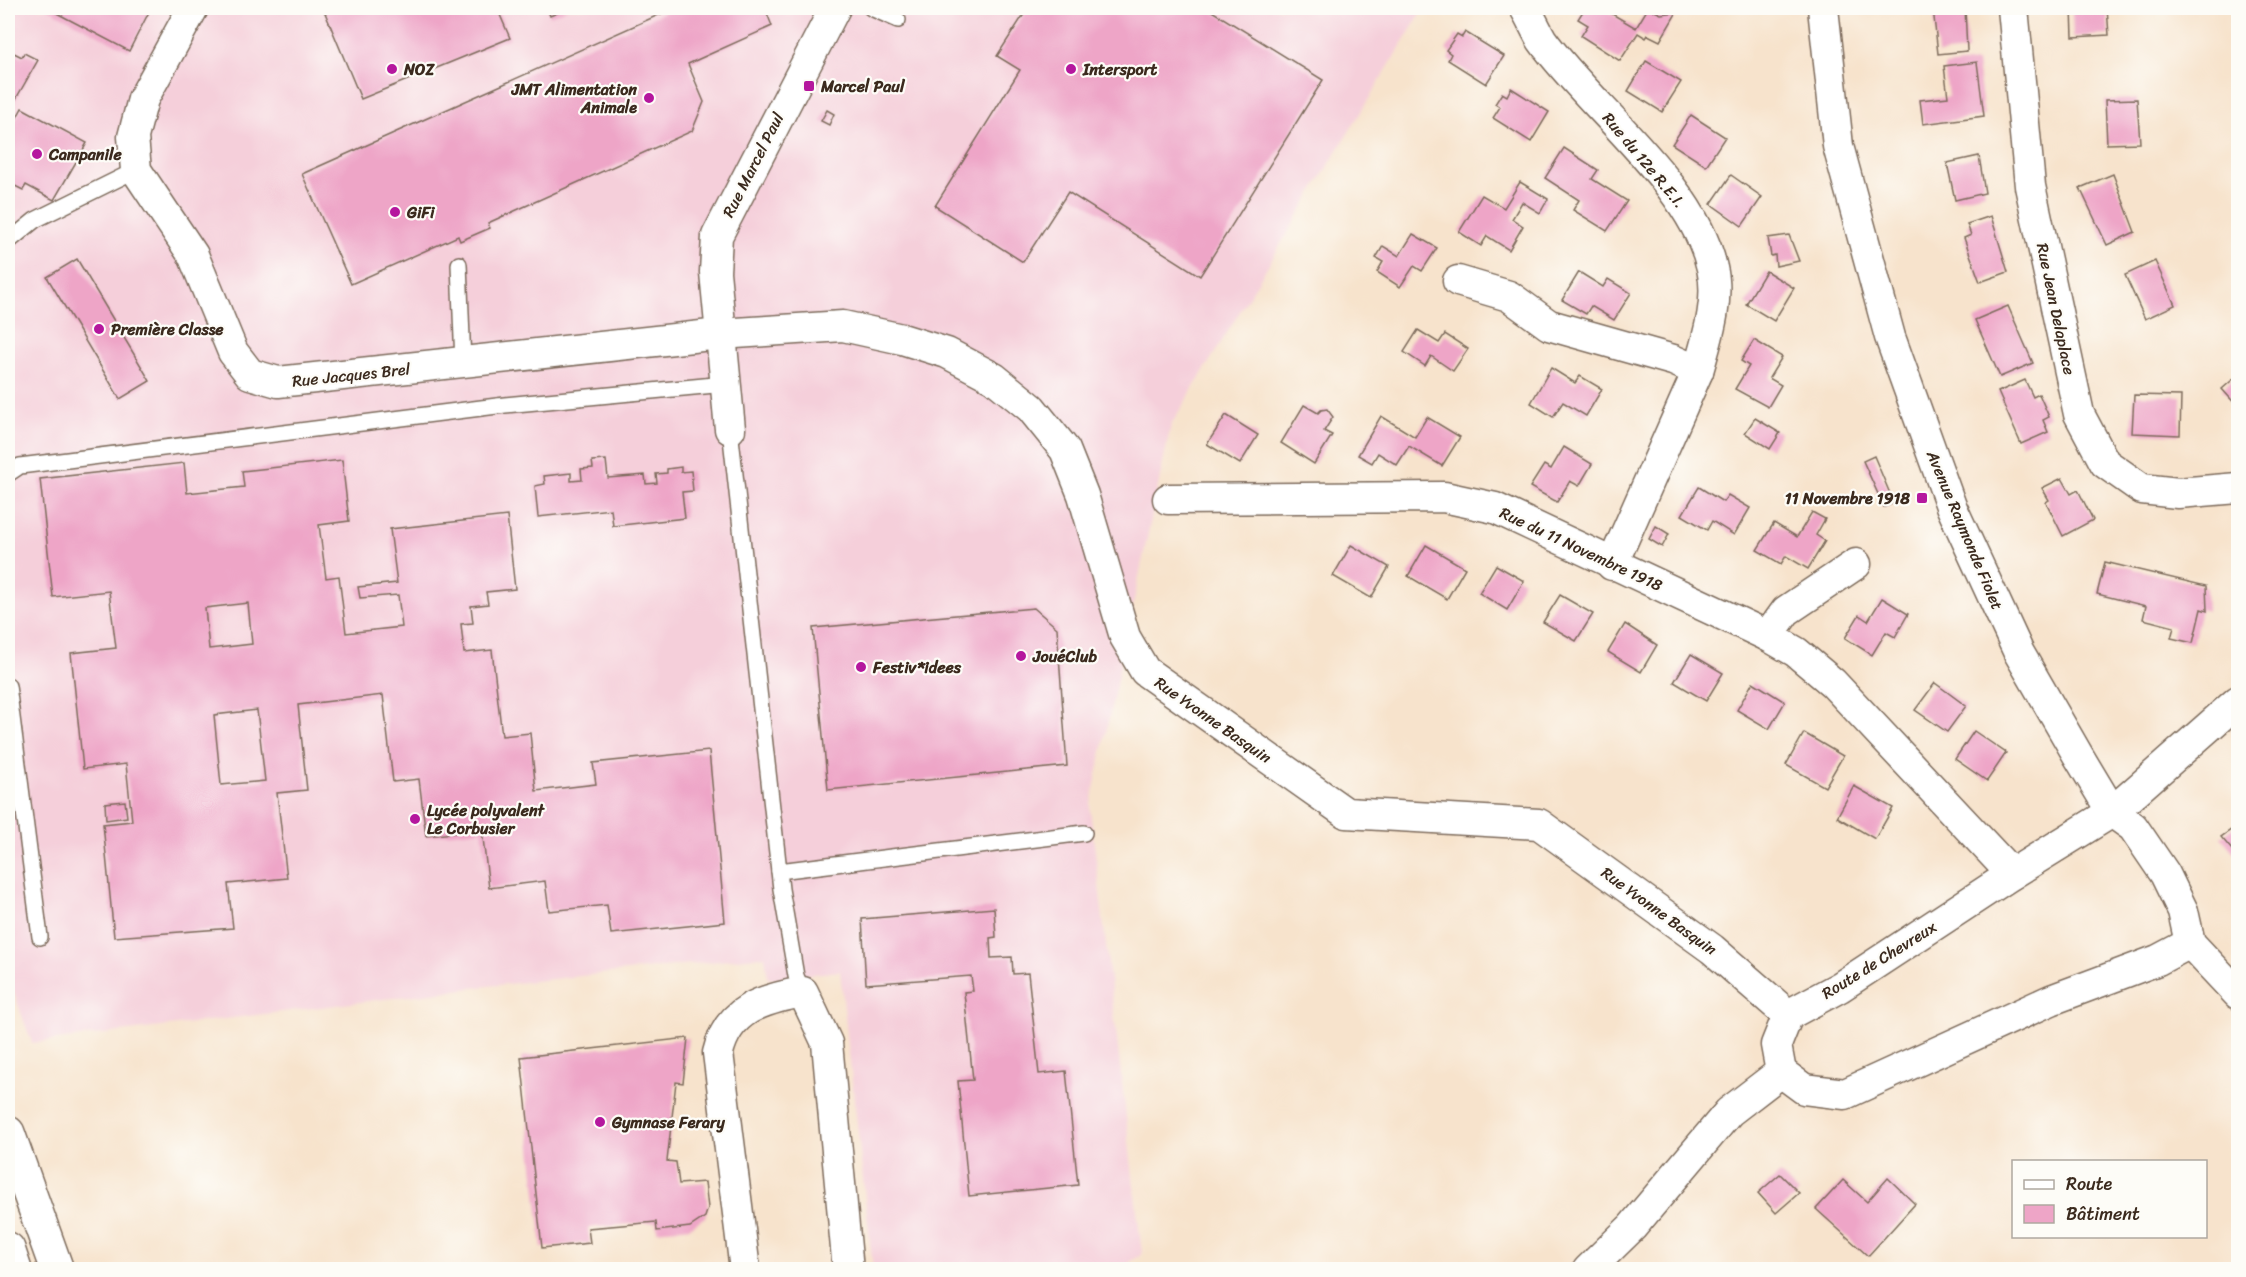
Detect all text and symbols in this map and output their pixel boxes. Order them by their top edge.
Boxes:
place label: NOZ [403,55,435,84]
place label: Intersport [1082,55,1157,84]
marker: NOZ [385,62,399,76]
marker: Intersport [1064,62,1078,76]
place label: Marcel Paul [820,72,906,101]
place label: JMT Alimentation Animale [511,75,637,122]
marker: Marcel Paul [802,79,816,93]
marker: JMT Alimentation Animale [642,91,656,105]
street label: Rue du 12e R.E.I. [1595,105,1693,215]
street label: Rue Marcel Paul [714,107,792,223]
place label: Campanile [48,140,122,169]
marker: Campanile [30,147,44,161]
place label: GiFi [406,198,436,227]
marker: GiFi [388,205,402,219]
street label: Rue Jean Delaplace [2028,240,2084,378]
place label: Première Classe [111,315,224,344]
marker: Première Classe [92,322,106,336]
street label: Rue Jacques Brel [291,354,412,396]
street label: Avenue Raymonde Fiolet [1918,445,2012,614]
place label: 11 Novembre 1918 [1785,484,1910,513]
marker: 11 Novembre 1918 [1915,491,1929,505]
street label: Rue du 11 Novembre 1918 [1495,498,1668,600]
place label: JouéClub [1032,642,1098,671]
marker: JouéClub [1014,649,1028,663]
place label: Festiv*idees [872,653,962,682]
marker: Festiv*idees [854,660,868,674]
street label: Rue Yvonne Basquin [1148,669,1278,772]
place label: Lycée polyvalent Le Corbusier [427,796,546,843]
marker: Lycée polyvalent Le Corbusier [408,812,422,826]
street label: Rue Yvonne Basquin [1595,859,1724,963]
street label: Route de Chevreux [1816,913,1943,1007]
place label: Gymnase Ferary [611,1108,726,1137]
marker: Gymnase Ferary [593,1115,607,1129]
legend [2012,1160,2207,1238]
text: Route [2066,1168,2113,1200]
text: Bâtiment [2066,1198,2140,1230]

